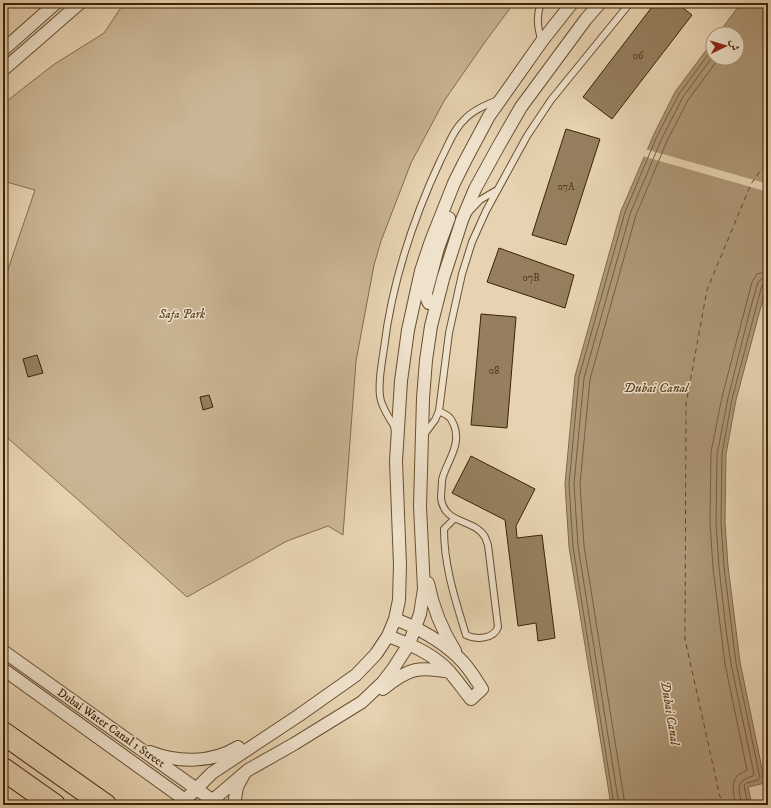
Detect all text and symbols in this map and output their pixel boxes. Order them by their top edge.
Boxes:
north arrow [705,26,745,66]
text: ش [727,39,741,51]
house number: 06 [633,50,644,62]
house number: 07A [557,181,575,193]
house number: 07B [523,272,539,284]
park label: Safa Park [158,307,205,322]
house number: 08 [489,365,499,377]
water label: Dubai Canal [624,380,690,396]
water label: Dubai Canal [657,680,683,748]
street label: Dubai Water Canal 1 Street [54,685,168,771]

